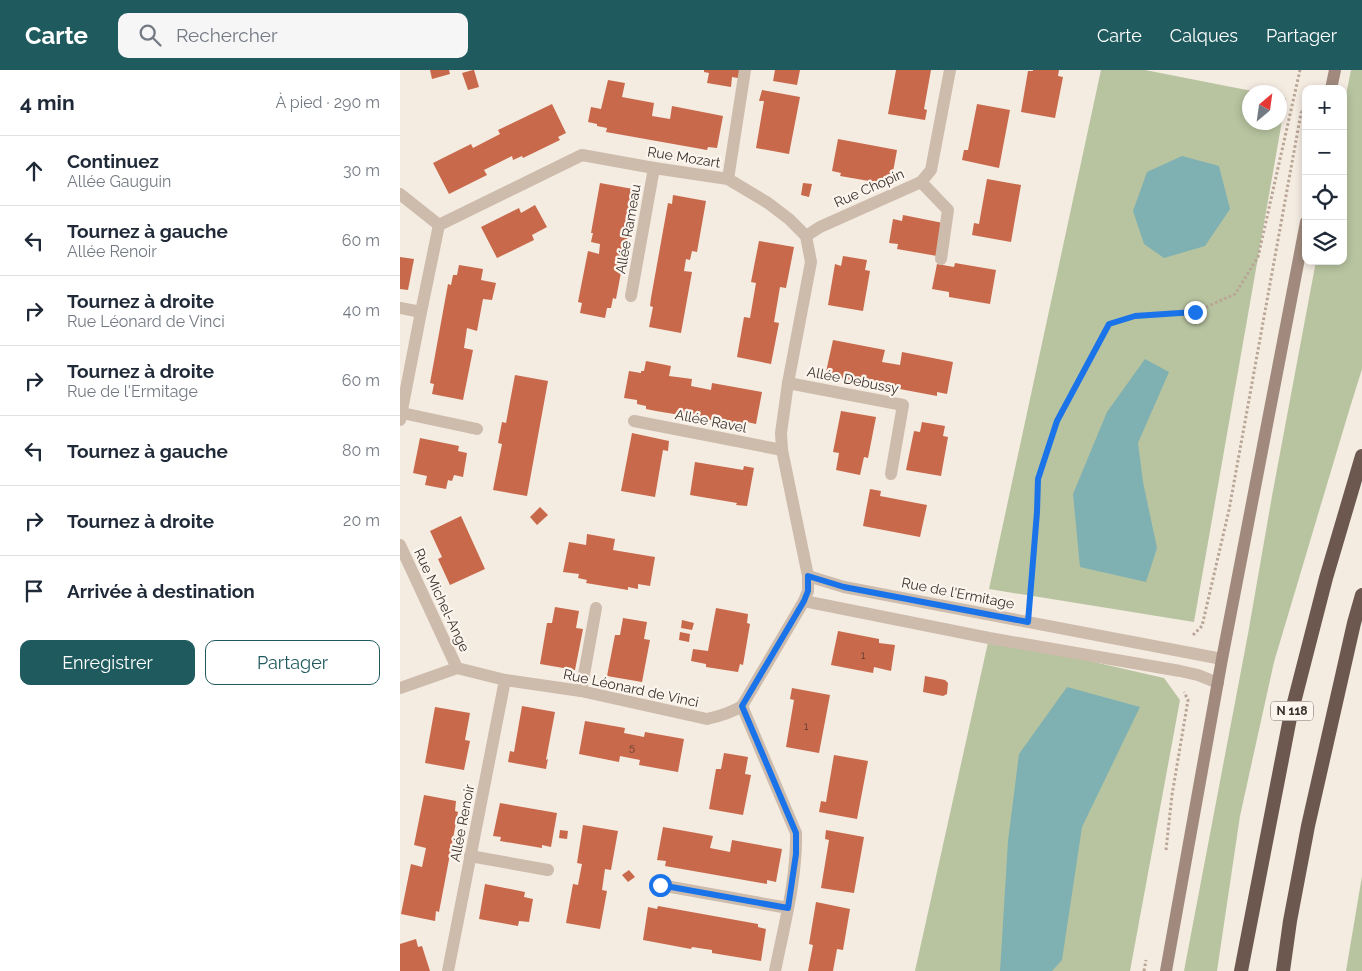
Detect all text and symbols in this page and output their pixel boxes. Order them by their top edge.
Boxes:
search box [118,13,468,58]
text: Carte [25,21,88,50]
icon: search [136,21,164,49]
text: Rechercher [176,24,278,46]
text: Carte [1097,25,1142,46]
text: Calques [1170,25,1238,46]
text: Partager [1266,25,1337,46]
north arrow [1242,85,1287,130]
map controls [1302,85,1347,265]
button: + [1302,85,1347,130]
text: 4 min [20,90,75,115]
text: À pied · 290 m [275,93,380,112]
button: − [1302,130,1347,175]
street label: Rue Mozart [646,143,722,171]
text: Continuez [67,150,159,172]
icon: ahead [20,157,48,185]
text: 30 m [343,161,380,180]
street label: Rue Chopin [831,165,907,211]
text: Allée Gauguin [67,172,171,191]
button: locate [1302,175,1347,220]
street label: Allée Rameau [612,183,644,275]
text: Tournez à gauche [67,220,228,242]
button: layers [1302,220,1347,265]
icon: left [20,227,48,255]
text: 60 m [342,231,380,250]
text: Allée Renoir [67,242,157,261]
text: Tournez à droite [67,290,214,312]
icon: right [20,297,48,325]
text: 40 m [343,301,380,320]
route end [1184,301,1207,324]
text: Rue Léonard de Vinci [67,312,225,331]
text: Tournez à droite [67,360,214,382]
street label: Allée Debussy [806,363,901,397]
icon: right [20,367,48,395]
text: 60 m [342,371,380,390]
text: Rue de l'Ermitage [67,382,198,401]
street label: Allée Ravel [674,406,748,436]
icon: left [20,437,48,465]
text: Tournez à gauche [67,440,228,462]
text: 80 m [342,441,380,460]
icon: right [20,507,48,535]
text: Tournez à droite [67,510,214,532]
text: 20 m [343,511,380,530]
street label: Rue Michel-Ange [411,546,473,654]
street label: Rue de l'Ermitage [900,574,1016,612]
icon: arrive [20,577,48,605]
text: Arrivée à destination [67,580,255,602]
button: Enregistrer [20,640,195,685]
button: Partager [205,640,380,685]
house number: 1 [861,649,866,662]
street label: Rue Léonard de Vinci [562,666,700,710]
road number: N 118 [1271,701,1313,720]
house number: 1 [804,720,809,733]
house number: 5 [629,741,635,754]
street label: Allée Renoir [447,783,477,863]
route start [649,874,672,897]

